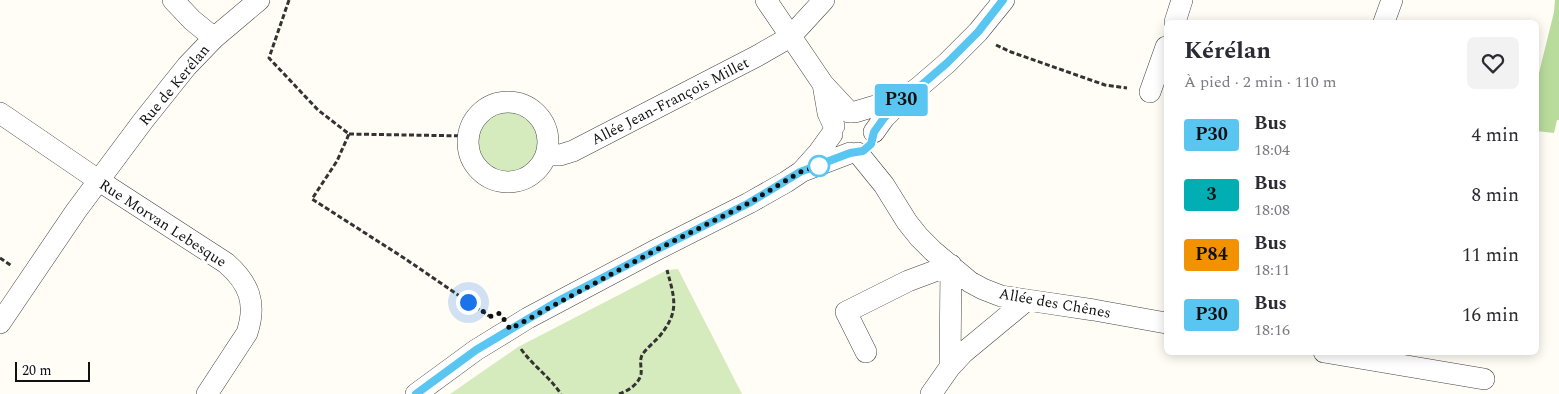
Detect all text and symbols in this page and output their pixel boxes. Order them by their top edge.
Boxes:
text: Kérélan [1184,33,1271,69]
button: heart [1467,37,1519,89]
street label: Rue de Kerélan [133,39,216,131]
street label: Allée Jean-François Millet [587,52,753,151]
text: À pied · 2 min · 110 m [1184,70,1337,94]
line badge: P30 [872,84,930,116]
text: P30 [885,86,917,113]
text: Bus [1254,109,1287,138]
text: P30 [1195,121,1228,148]
text: 4 min [1471,121,1519,150]
text: 18:04 [1254,138,1290,162]
unlabelled marker [808,155,830,177]
text: Bus [1254,169,1287,198]
street label: Rue Morvan Lebesque [94,174,231,273]
text: 3 [1206,181,1217,208]
text: 8 min [1471,181,1519,210]
text: 18:08 [1254,198,1290,222]
text: Bus [1254,229,1287,258]
text: P84 [1195,241,1228,268]
text: 11 min [1462,241,1519,270]
text: 18:11 [1254,258,1290,282]
street label: Allée des Chênes [997,282,1113,325]
text: Bus [1254,289,1287,318]
your location [456,290,481,315]
text: P30 [1195,301,1228,328]
text: 16 min [1462,301,1519,330]
text: 18:16 [1254,318,1290,342]
scale bar [15,359,90,382]
text: 20 m [22,360,52,381]

